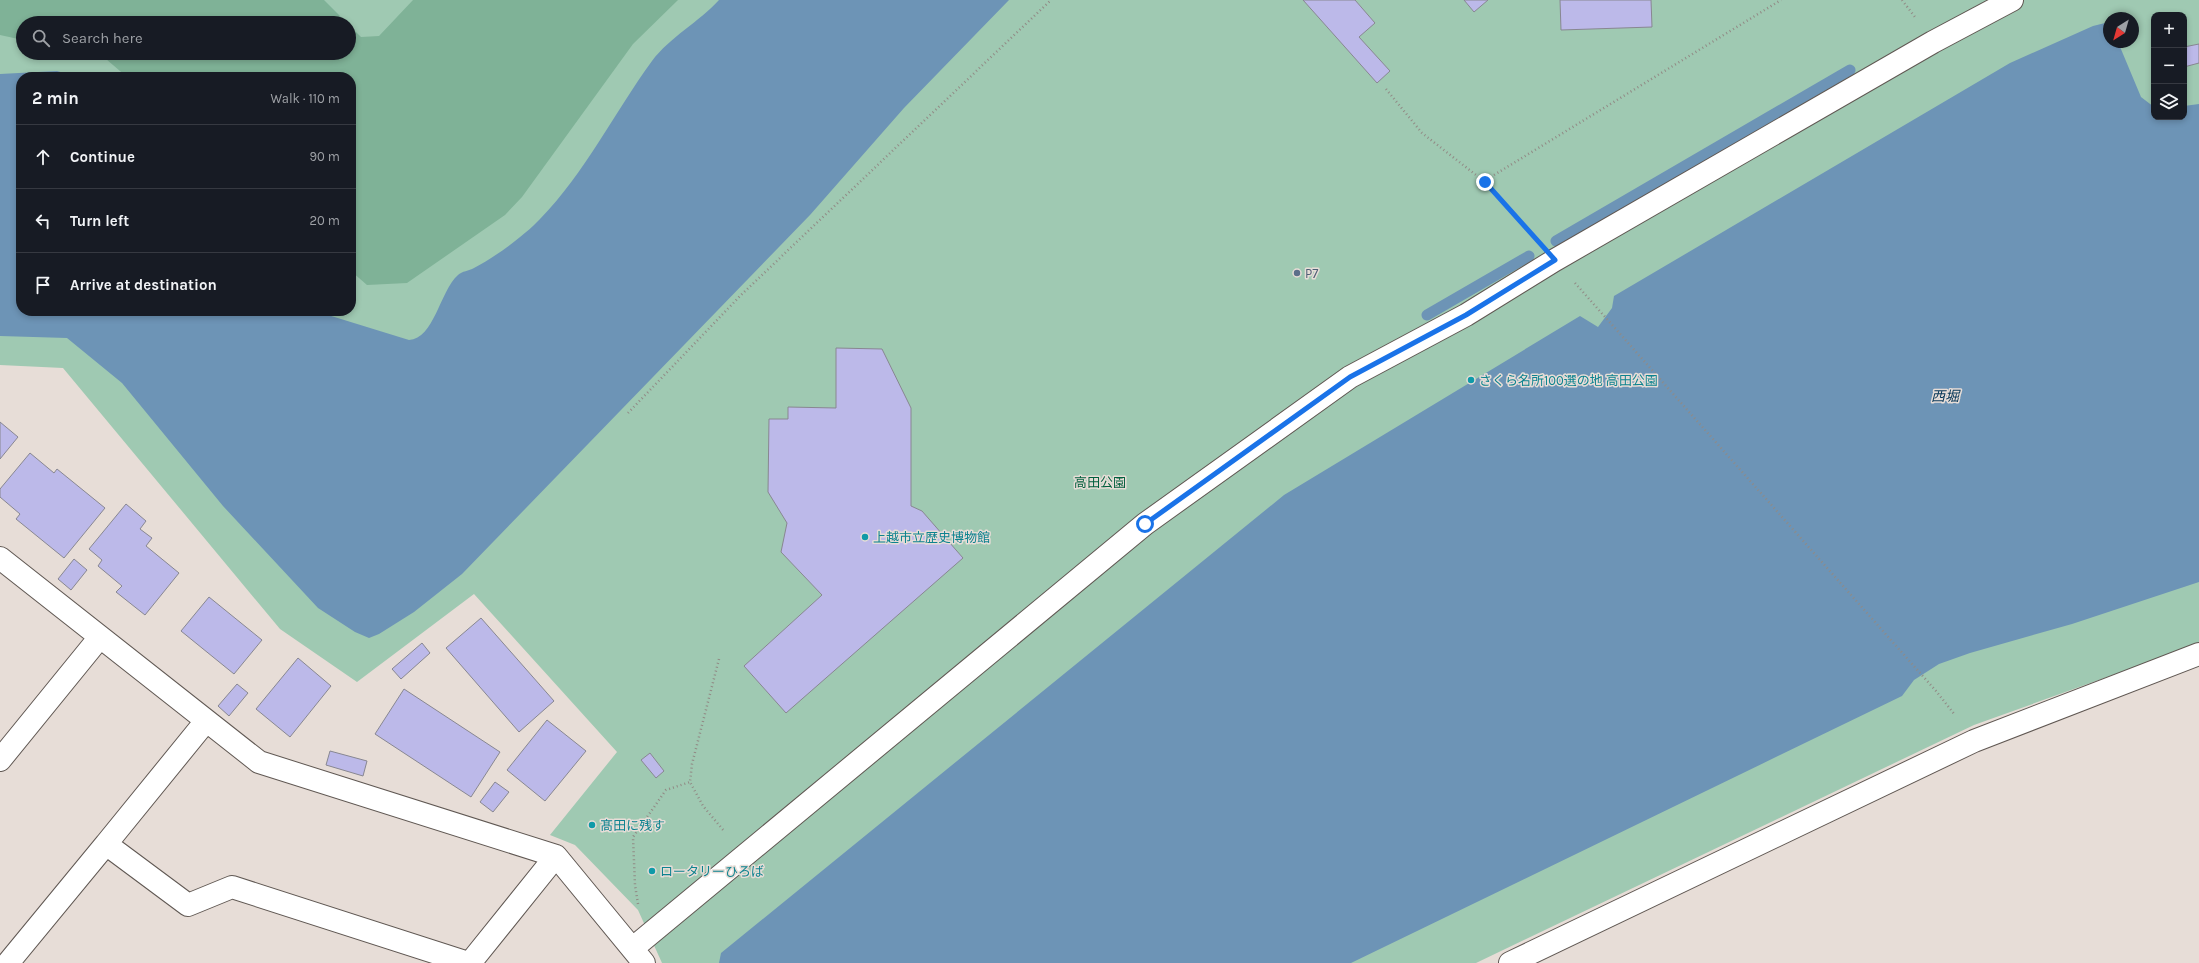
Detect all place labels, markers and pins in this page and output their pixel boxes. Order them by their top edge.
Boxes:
place label: P7 [1305,266,1318,281]
marker: P7 [1292,268,1302,278]
place label: さくら名所100選の地 高田公園 [1479,373,1658,388]
marker: さくら名所100選の地 高田公園 [1466,375,1476,385]
place label: 上越市立歴史博物館 [873,530,990,545]
marker: 上越市立歴史博物館 [860,532,870,542]
place label: 髙田に残す [600,818,665,833]
marker: 髙田に残す [587,820,597,830]
place label: ロータリーひろば [660,864,764,879]
marker: ロータリーひろば [647,866,657,876]

